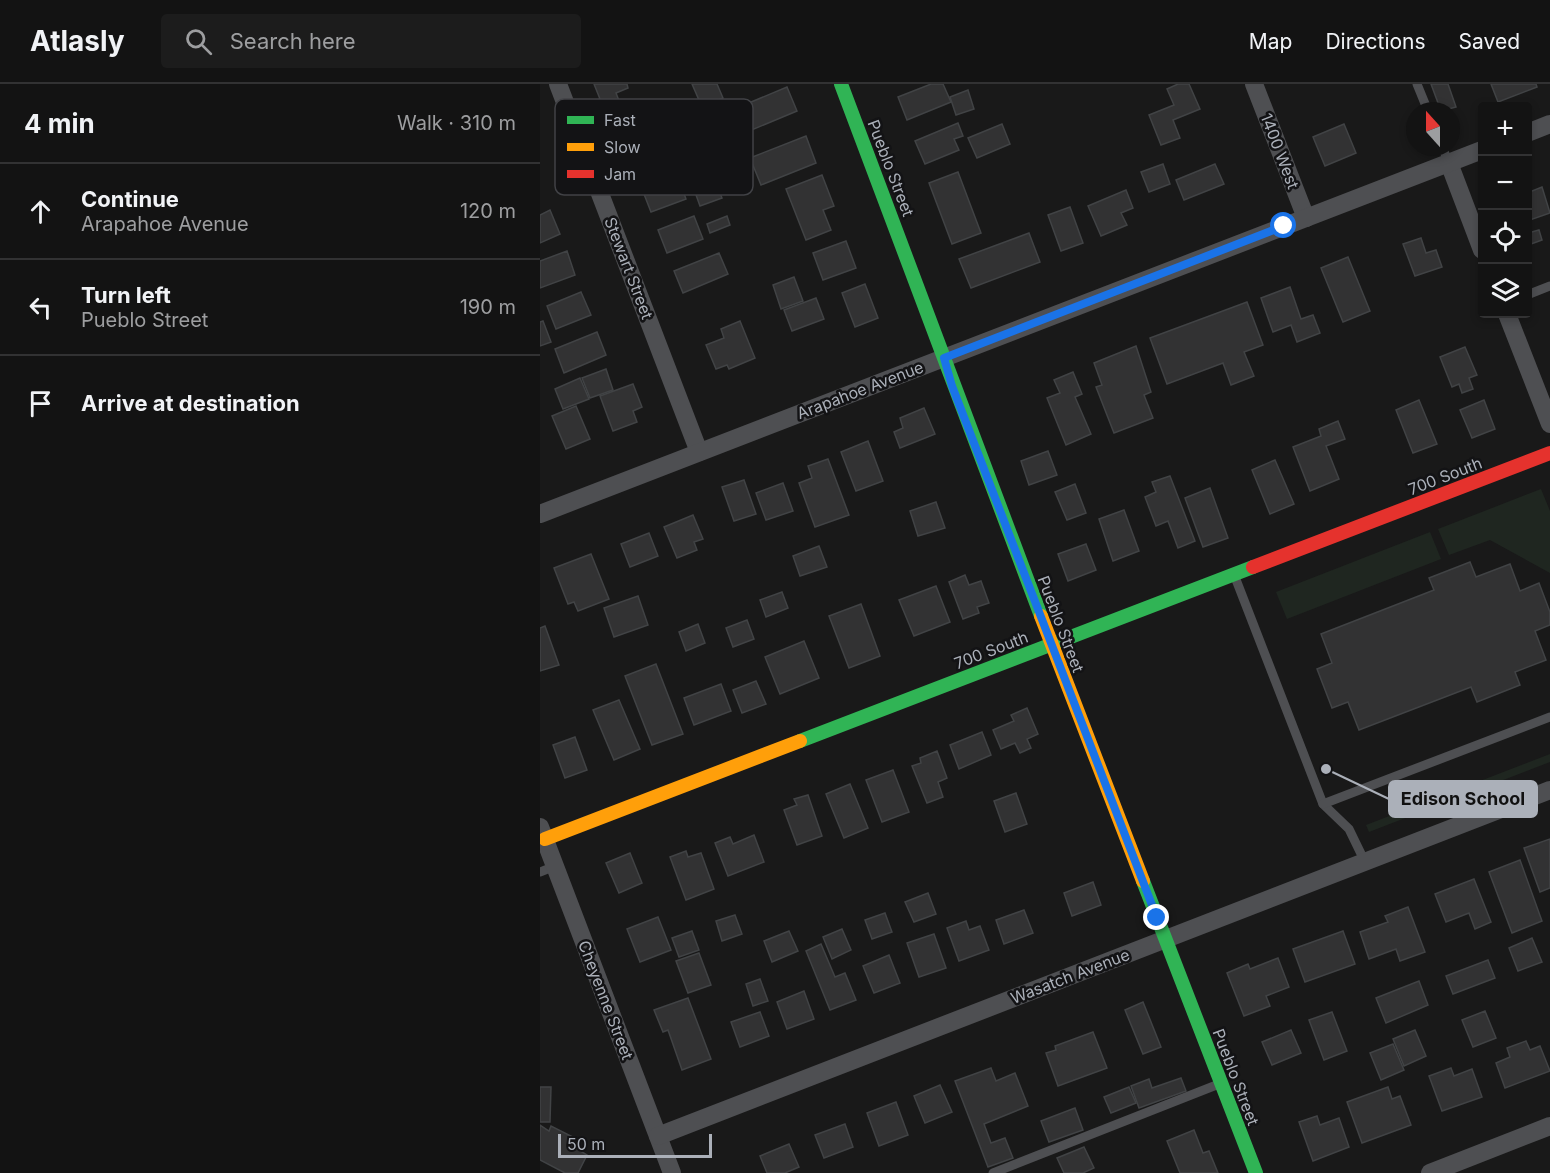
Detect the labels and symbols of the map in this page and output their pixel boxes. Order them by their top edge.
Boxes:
legend [555,99,753,195]
north arrow [1406,102,1460,156]
text: Fast [604,110,636,130]
street label: 1400 West [1256,110,1304,192]
street label: Pueblo Street [863,117,919,219]
text: Slow [604,137,641,157]
text: Jam [604,164,636,184]
route start [1270,212,1296,238]
street label: Stewart Street [600,214,658,322]
street label: Arapahoe Avenue [794,357,926,423]
street label: 700 South [1405,453,1485,499]
street label: Pueblo Street [1033,573,1089,675]
street label: 700 South [951,627,1031,673]
callout: Edison School [1389,781,1537,817]
text: Edison School [1401,788,1525,809]
route end [1143,904,1169,930]
street label: Cheyenne Street [574,938,638,1062]
street label: Wasatch Avenue [1008,944,1132,1008]
street label: Pueblo Street [1208,1026,1264,1128]
scale bar [558,1131,712,1158]

